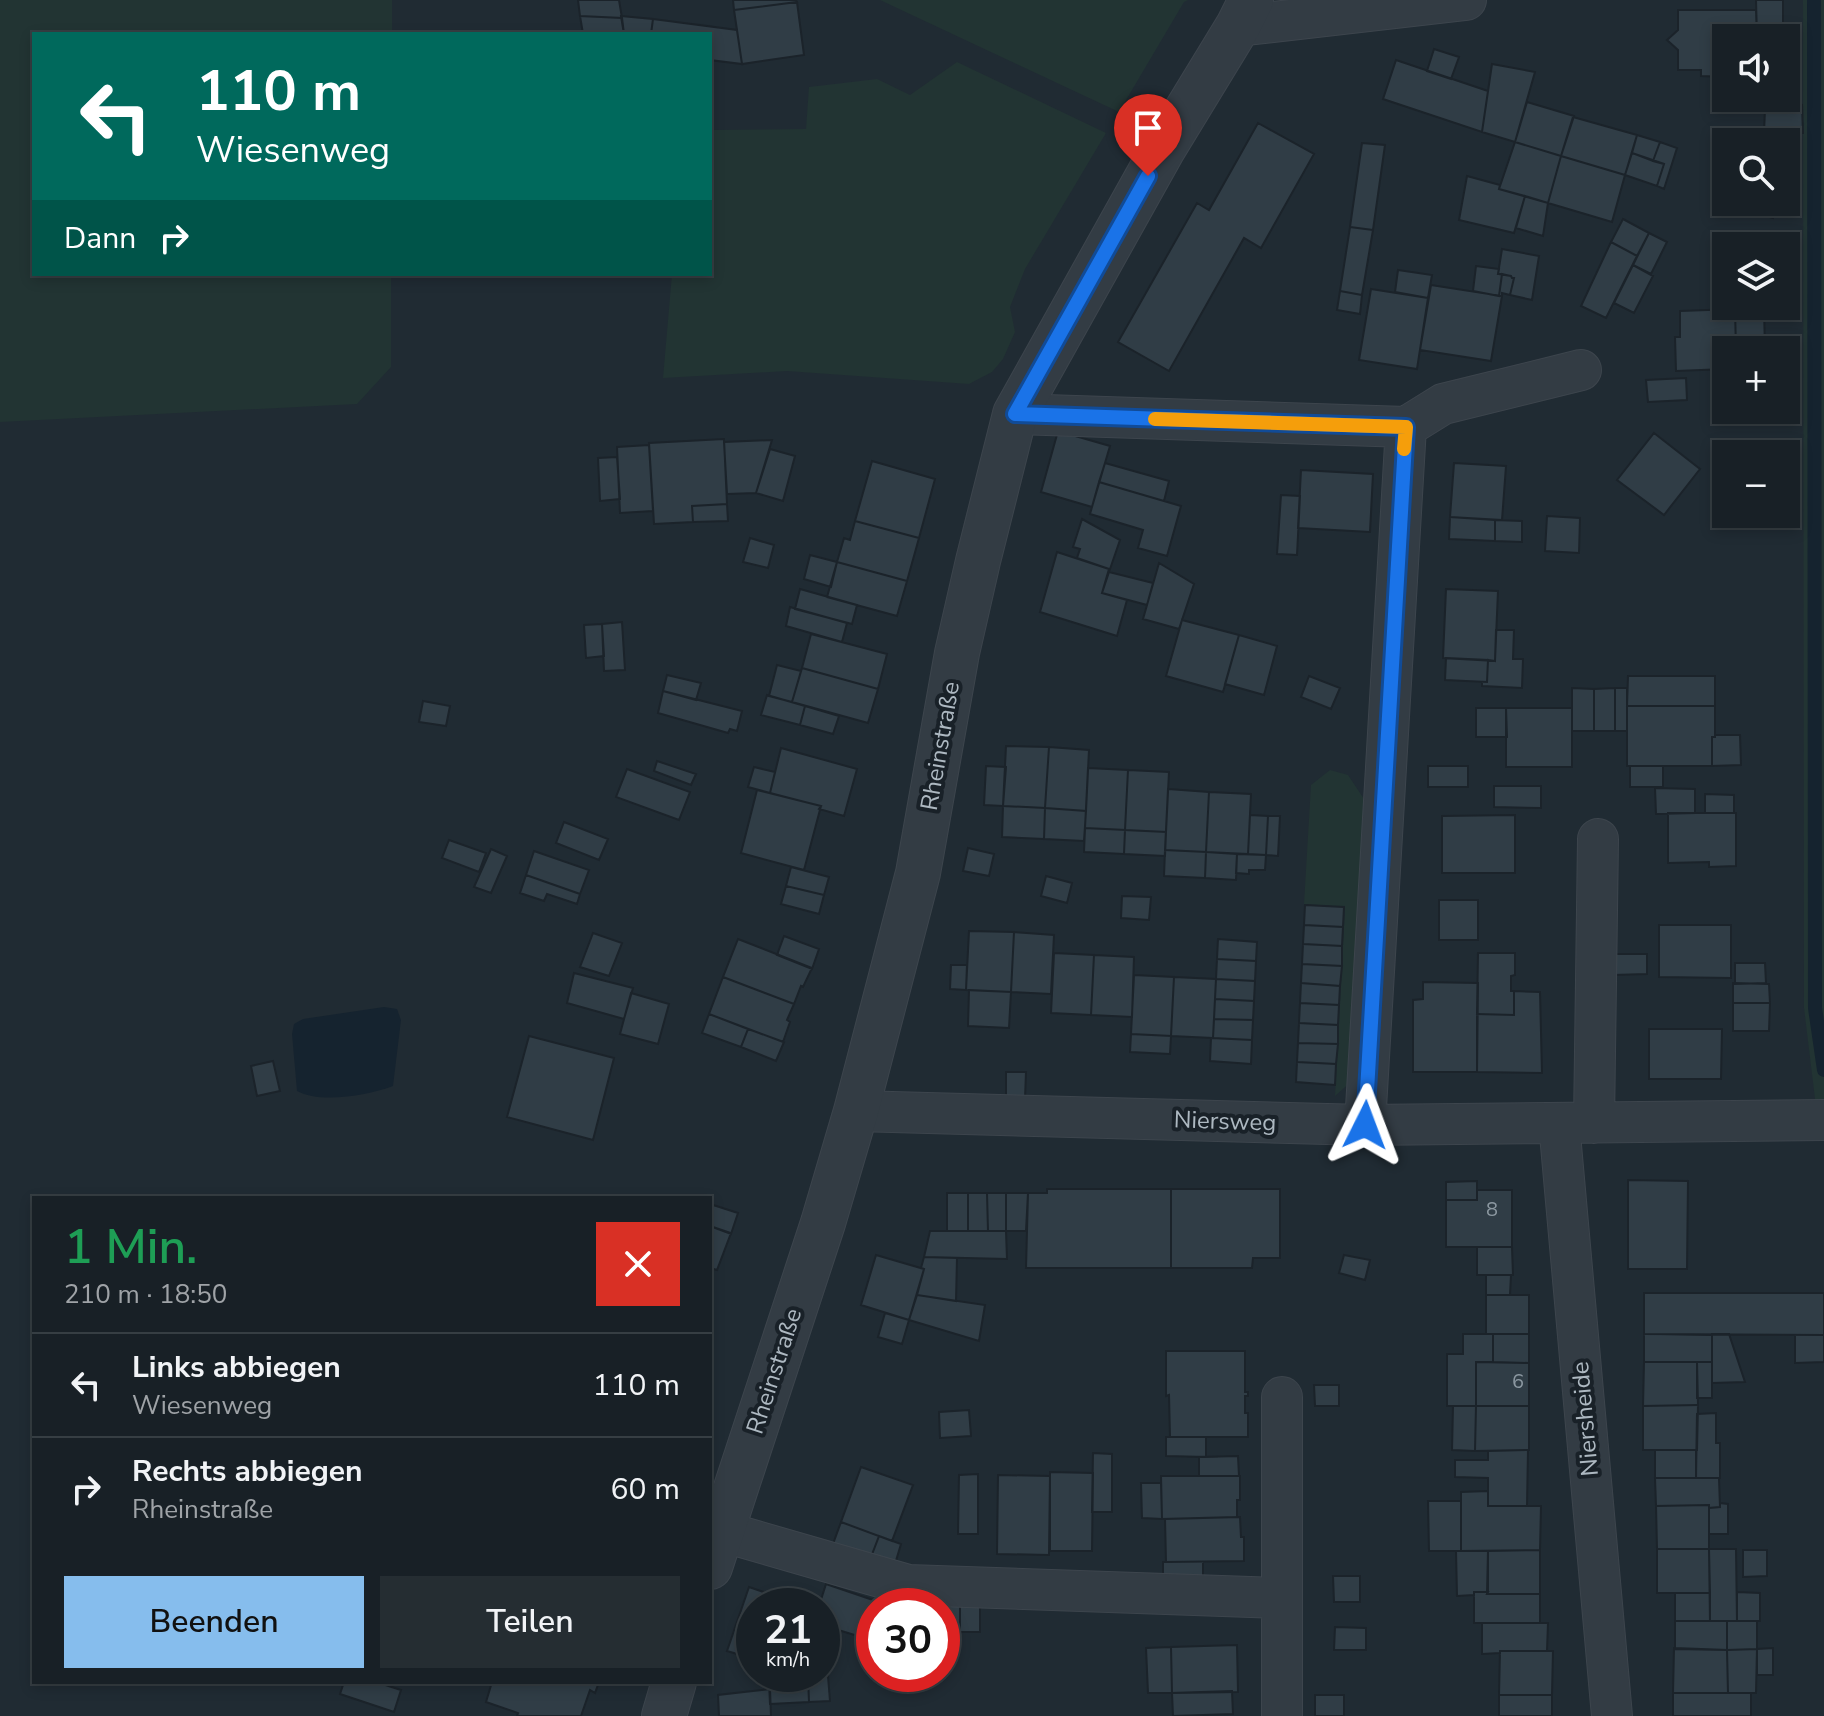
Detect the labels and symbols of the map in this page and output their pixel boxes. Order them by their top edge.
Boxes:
pin [1114,94,1182,176]
street label: Rheinstraße [913,679,967,813]
position arrow [1323,1083,1407,1167]
street label: Niersweg [1173,1103,1277,1139]
house number: 8 [1486,1196,1498,1223]
street label: Rheinstraße [739,1304,809,1438]
street label: Niersheide [1564,1360,1606,1478]
house number: 6 [1512,1368,1524,1395]
speed limit sign: 30 [856,1588,960,1692]

